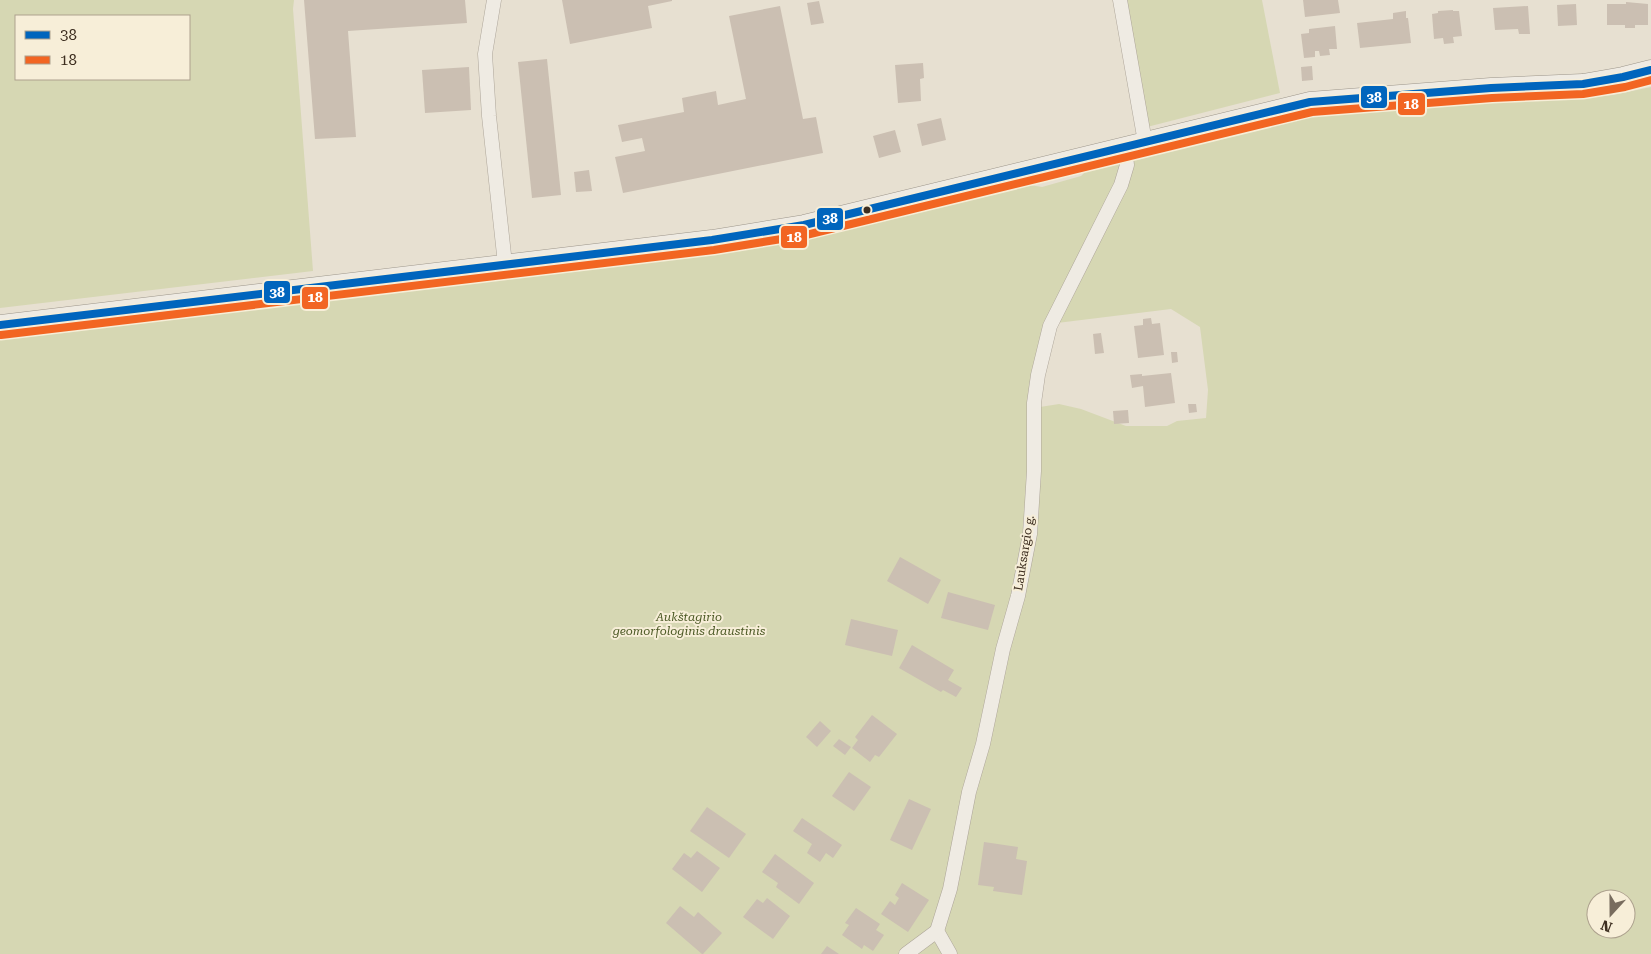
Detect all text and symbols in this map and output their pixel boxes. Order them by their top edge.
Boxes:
legend [15,15,190,80]
text: 38 [60,26,77,44]
text: 18 [60,51,77,69]
line badge: 38 [1360,85,1388,109]
text: 38 [1366,89,1382,105]
line badge: 18 [1397,92,1426,116]
text: 18 [1403,96,1419,112]
unlabelled marker [862,205,872,215]
line badge: 38 [816,207,844,231]
text: 38 [822,210,838,226]
line badge: 18 [780,225,808,249]
text: 18 [786,229,802,245]
line badge: 38 [263,280,291,304]
text: 38 [269,284,285,300]
line badge: 18 [301,286,329,310]
text: 18 [307,289,323,305]
street label: Lauksargio g. [1011,514,1037,592]
park label: Aukštagirio geomorfologinis draustinis [612,610,766,638]
north arrow [1586,889,1636,939]
text: N [1598,917,1614,936]

